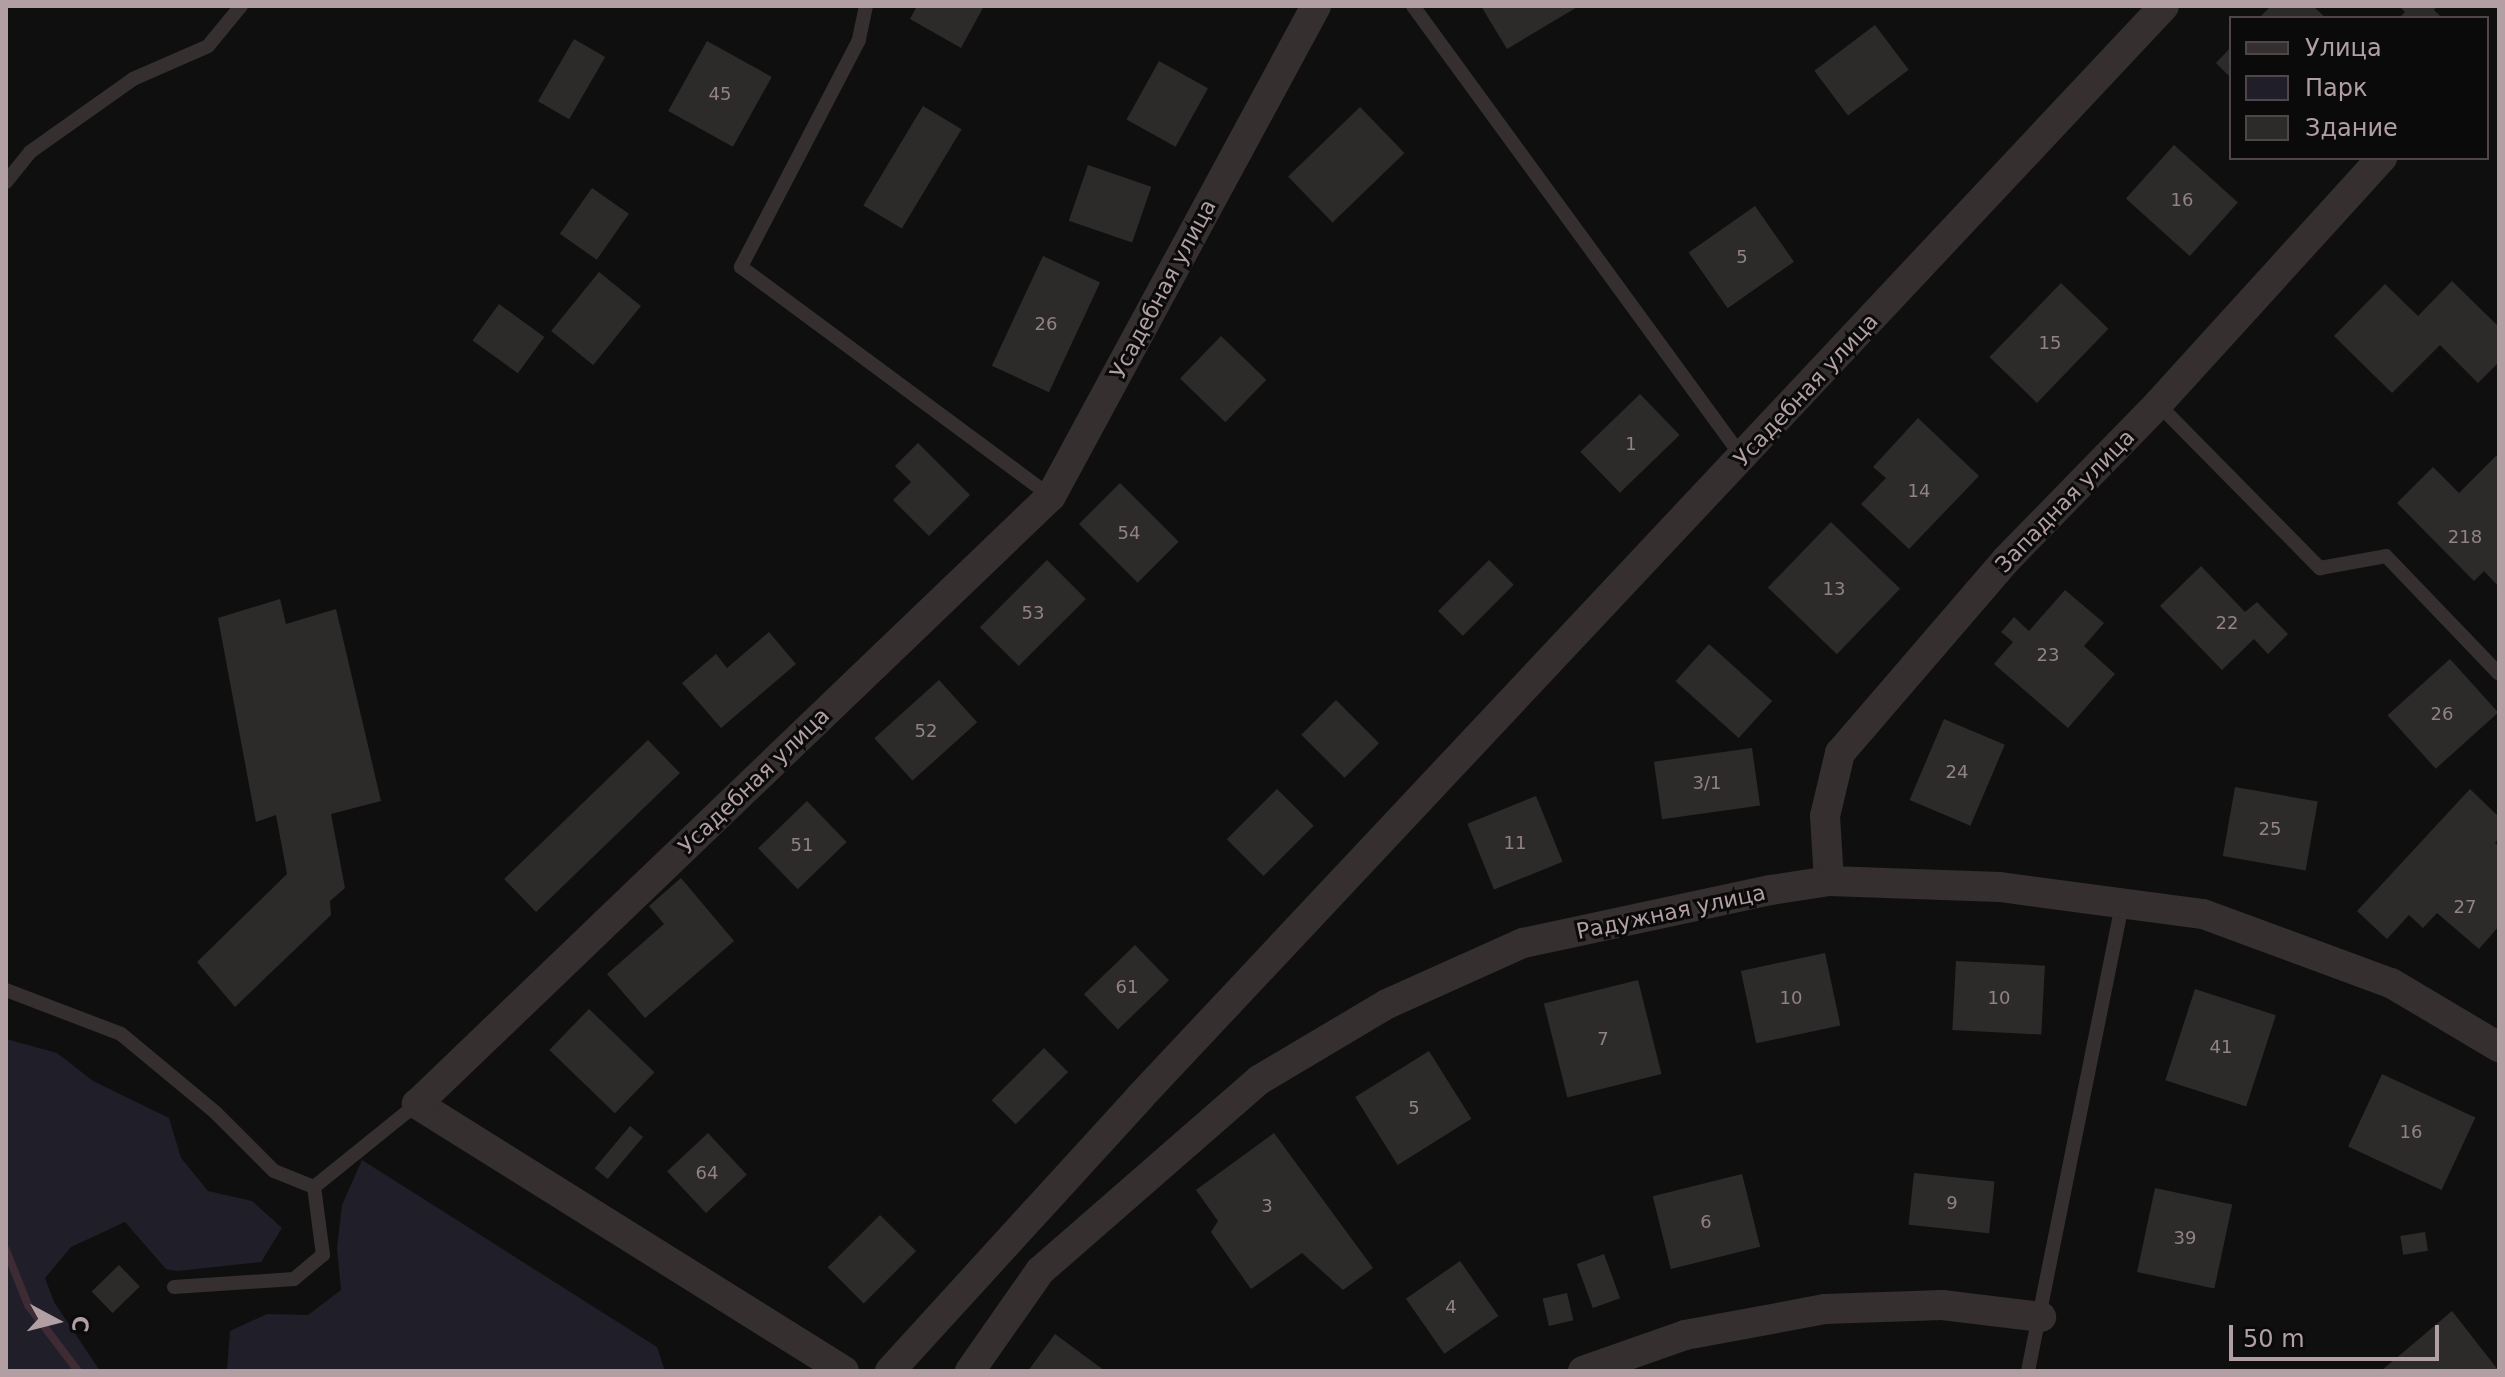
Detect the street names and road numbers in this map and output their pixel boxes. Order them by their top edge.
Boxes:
street label: Усадебная улица [1105,195,1221,383]
street label: Усадебная улица [1728,308,1884,472]
street label: Западная улица [1990,424,2140,578]
street label: Усадебная улица [673,702,835,860]
street label: Радужная улица [1574,879,1768,945]

